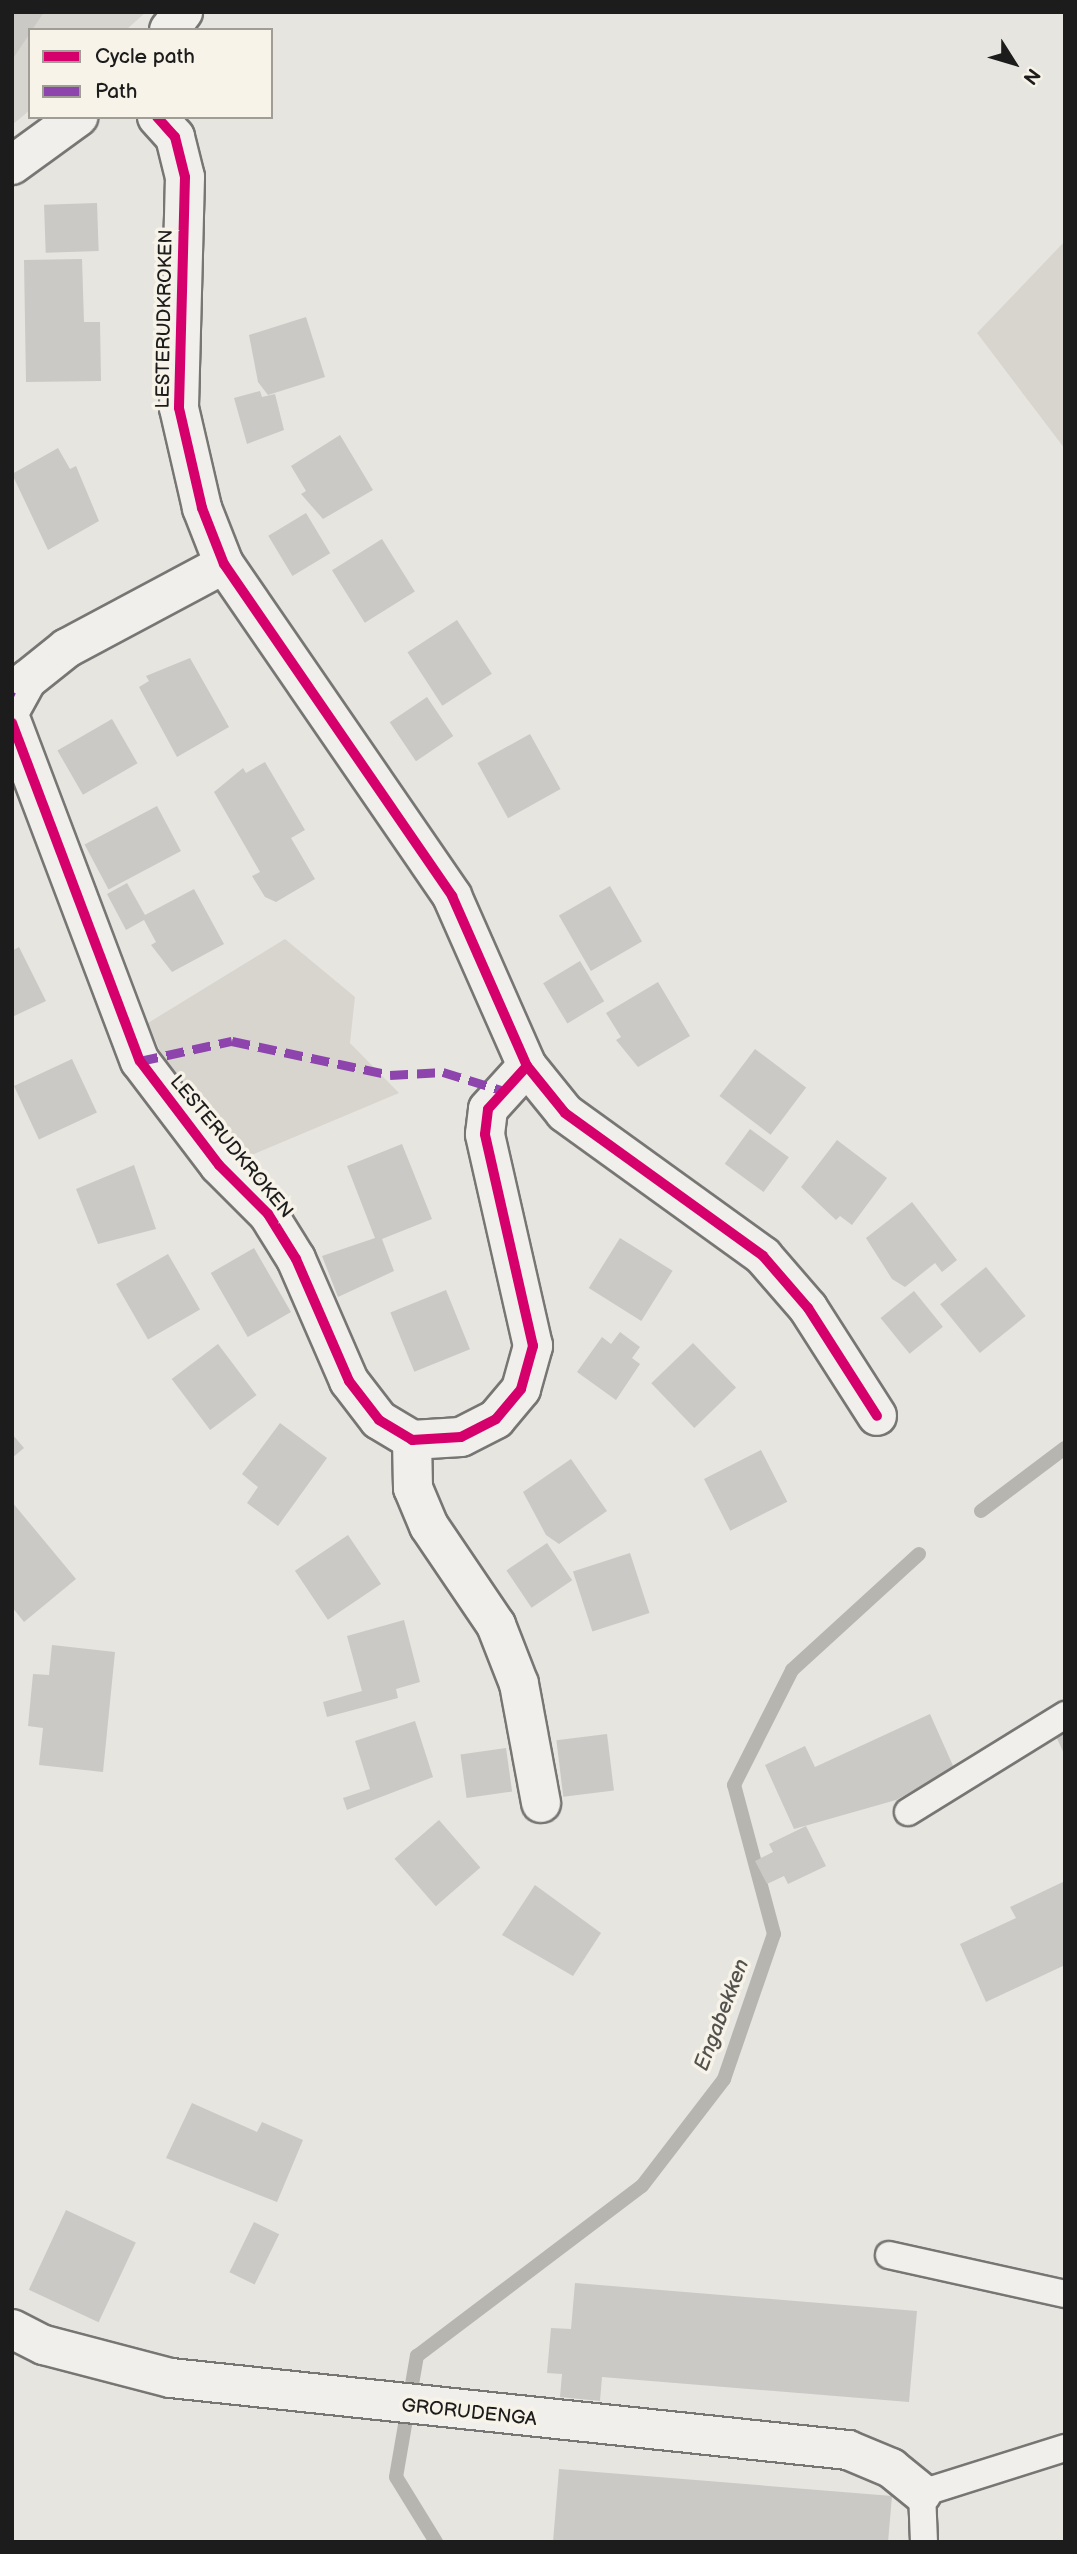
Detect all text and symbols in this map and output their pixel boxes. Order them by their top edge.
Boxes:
legend [28,28,273,119]
north arrow [979,28,1049,98]
text: Cycle path [95,44,195,69]
text: N [1018,63,1045,89]
text: Path [95,79,137,104]
street label: LESTERUDKROKEN [152,229,178,409]
street label: LESTERUDKROKEN [165,1071,297,1223]
water label: Engabekken [689,1956,755,2074]
street label: GRORUDENGA [400,2395,538,2431]

